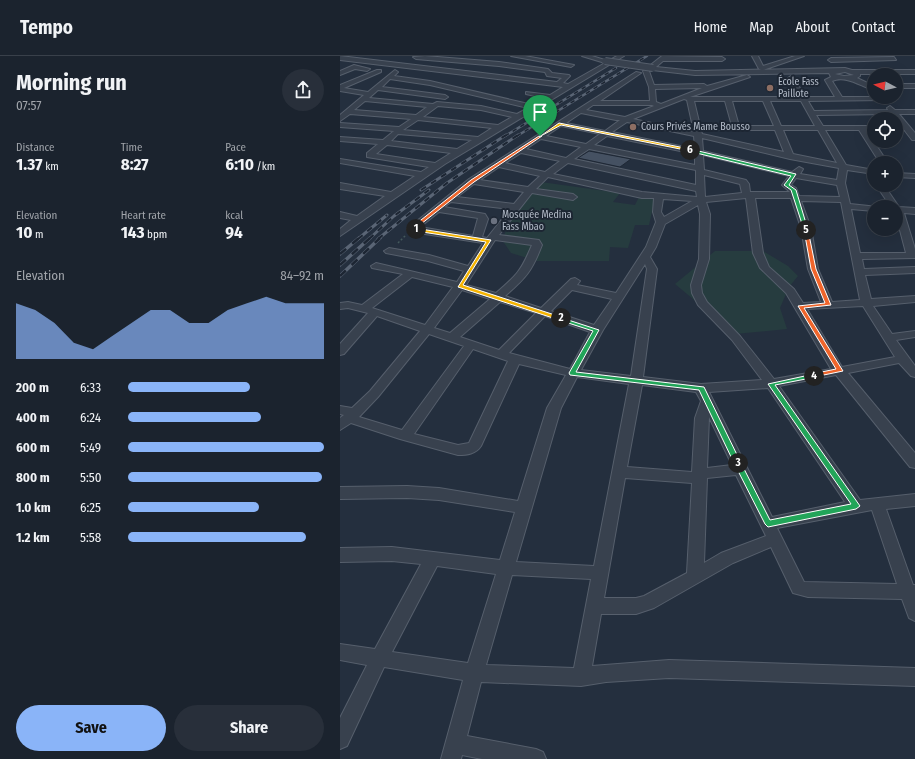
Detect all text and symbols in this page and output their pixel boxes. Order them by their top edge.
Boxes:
text: Tempo [20,16,73,39]
text: Home [694,19,727,36]
text: Map [749,19,773,36]
text: About [795,19,830,36]
text: Contact [852,19,895,36]
north arrow [867,68,903,104]
map controls [867,68,903,236]
text: Morning run [16,69,127,96]
button: share [282,69,324,111]
place label: École Fass Paillote [778,74,819,100]
marker: École Fass Paillote [765,83,775,93]
pin [523,95,557,136]
text: 07:57 [16,98,42,113]
icon: arrive [529,101,551,123]
button: locate [867,112,903,148]
place label: Cours Privés Mame Bousso [641,121,750,133]
marker: Cours Privés Mame Bousso [628,122,638,132]
pin: 6 [680,140,700,160]
text: Distance [16,141,55,154]
text: Time [121,141,142,154]
text: Pace [225,141,246,154]
text: 6 [687,143,693,156]
text: 1.37 [16,154,43,175]
text: 8:27 [121,154,149,175]
text: 6:10 [225,154,254,175]
button: + [867,156,903,192]
text: km [43,160,59,173]
text: /km [254,160,275,173]
button: − [867,200,903,236]
text: Elevation [16,209,57,222]
text: Heart rate [121,209,166,222]
text: kcal [225,209,243,222]
place label: Mosquée Medina Fass Mbao [502,209,572,233]
marker: Mosquée Medina Fass Mbao [489,216,499,226]
pin: 1 [406,219,426,239]
pin: 5 [796,220,816,240]
text: 10 [16,222,32,243]
text: 143 [121,222,144,243]
text: 94 [225,222,243,243]
text: 1 [414,222,418,235]
text: 5 [803,223,809,236]
text: m [32,228,44,241]
text: bpm [144,228,167,241]
text: Elevation [16,268,65,283]
text: 84–92 m [280,268,324,283]
pin: 2 [551,308,571,328]
text: 2 [558,311,564,324]
pin: 4 [804,366,824,386]
text: 4 [811,369,817,382]
text: 200 m [16,380,49,395]
text: 6:33 [80,380,101,395]
text: 400 m [16,410,50,425]
text: 6:24 [80,410,101,425]
text: 600 m [16,440,50,455]
text: 5:49 [80,440,101,455]
pin: 3 [728,453,748,473]
text: 3 [735,456,741,469]
text: 800 m [16,470,50,485]
text: 5:50 [80,470,102,485]
text: 1.0 km [16,500,51,515]
text: 6:25 [80,500,101,515]
text: 1.2 km [16,530,50,545]
text: 5:58 [80,530,101,545]
button: Save [16,705,166,751]
button: Share [174,705,324,751]

